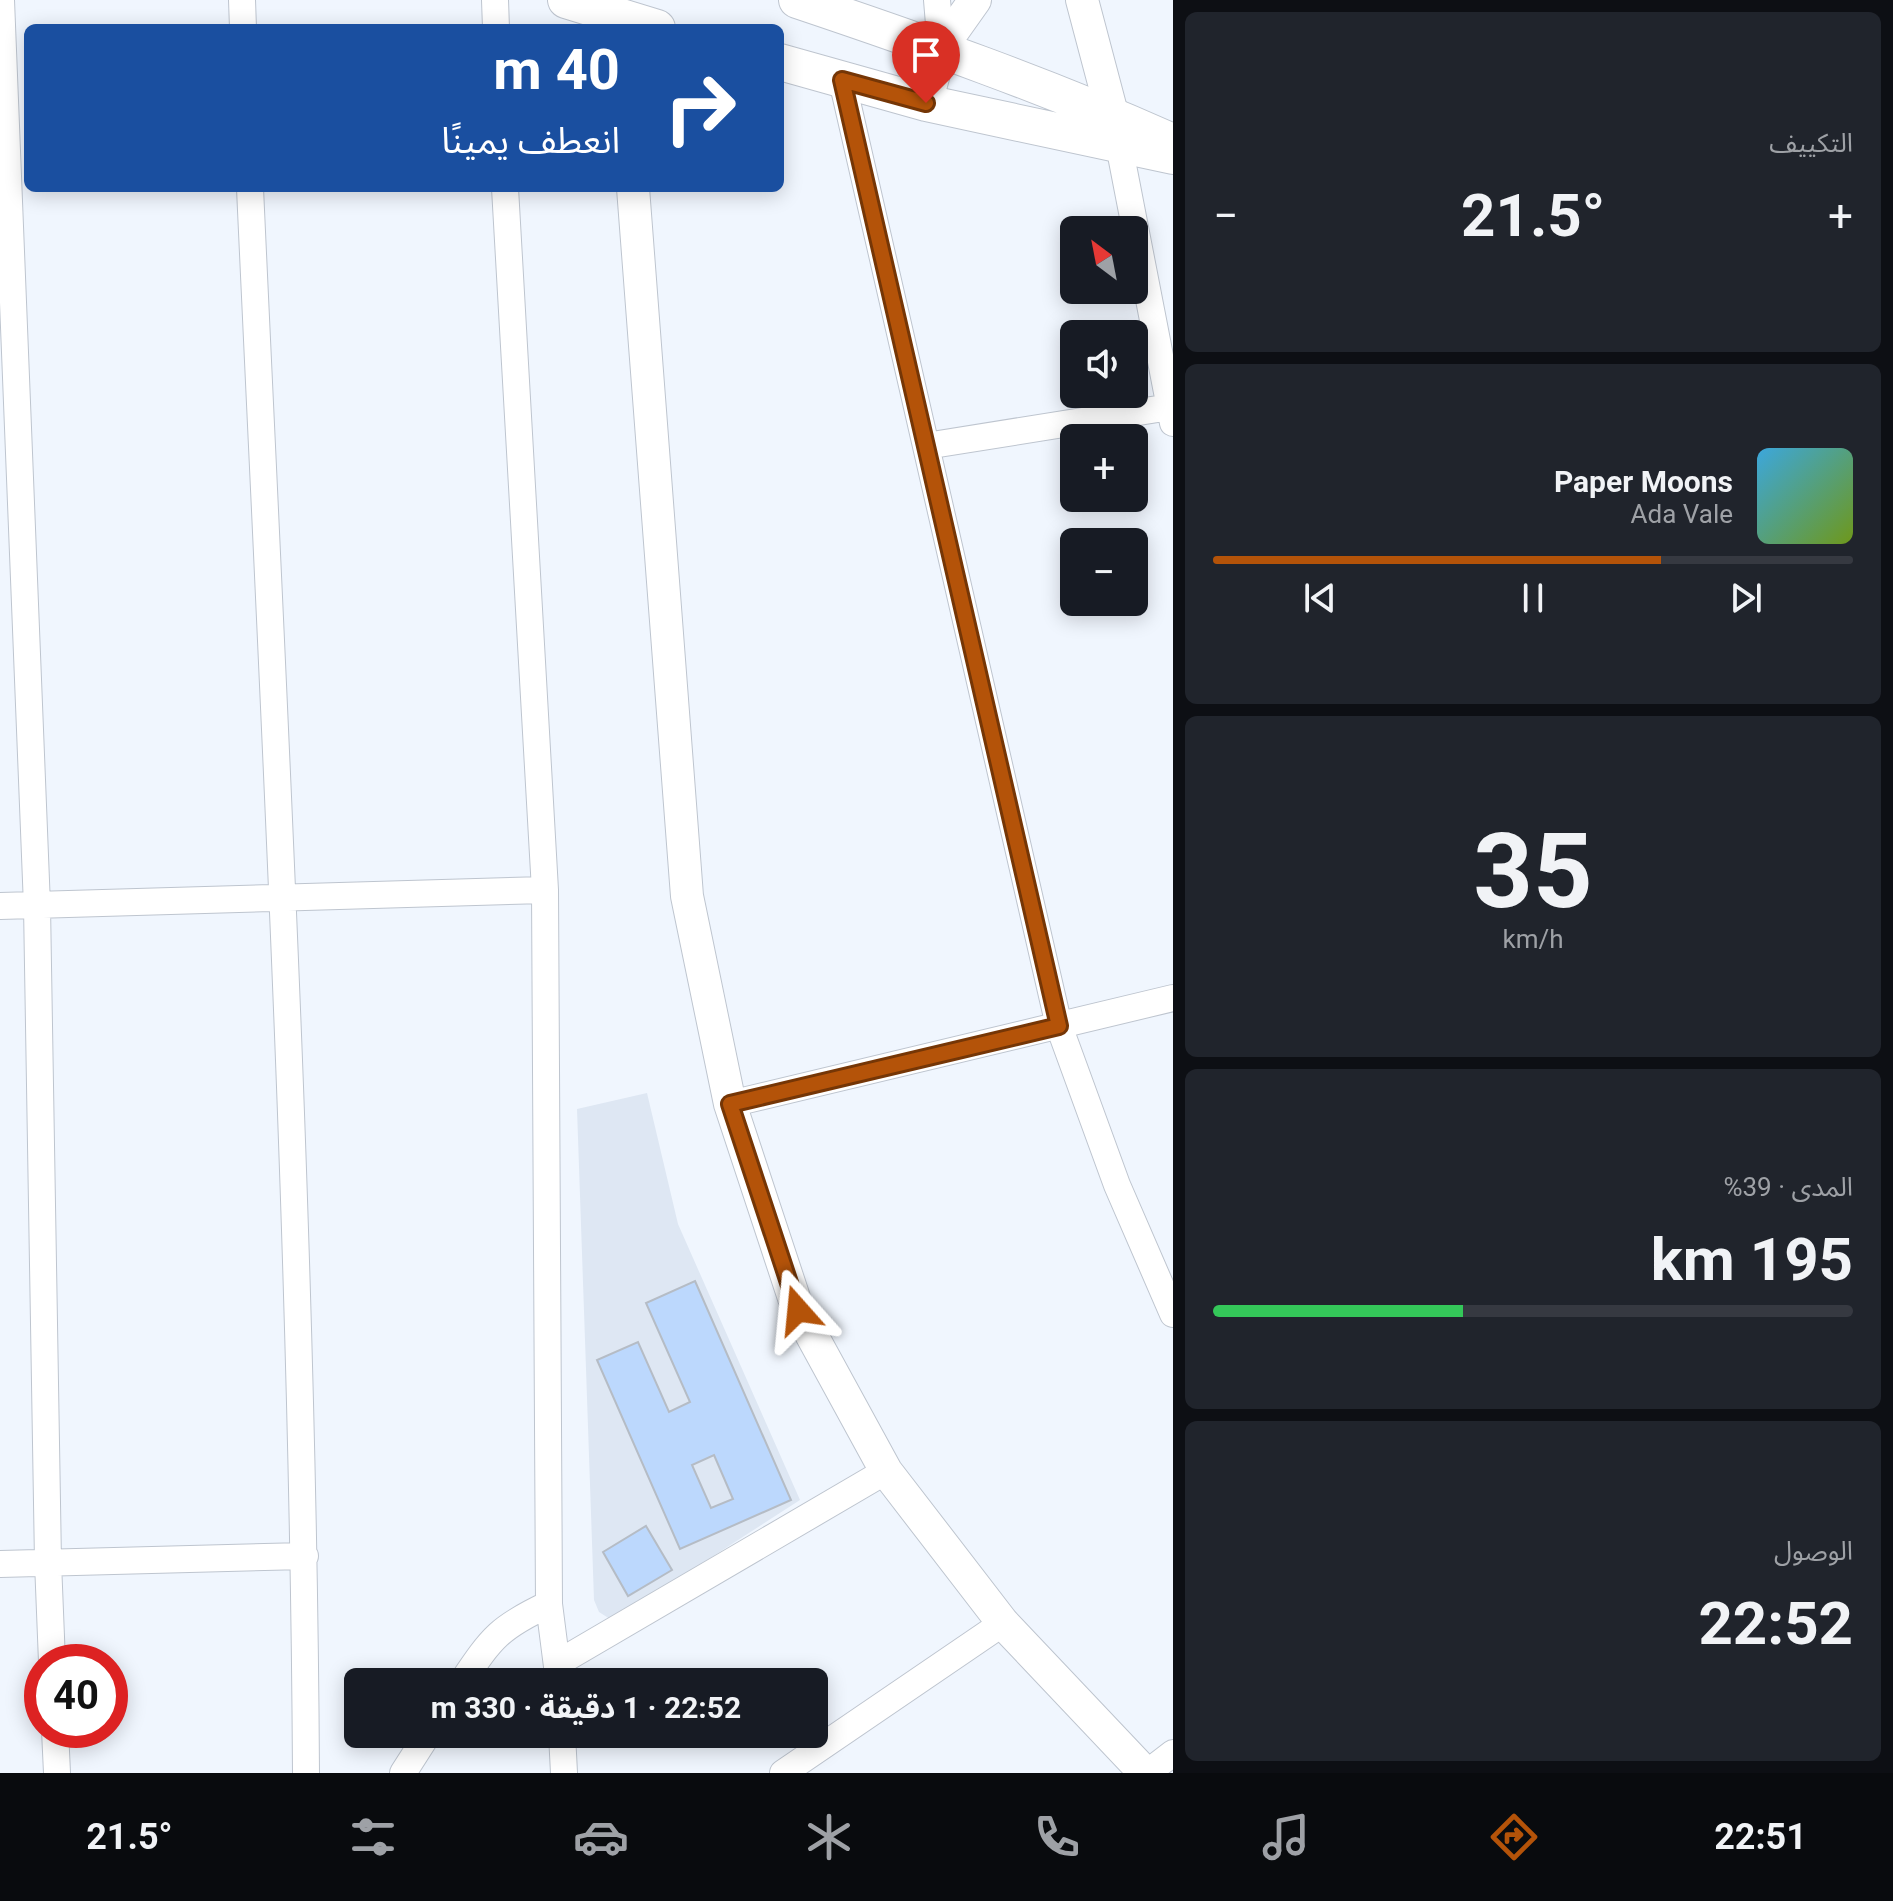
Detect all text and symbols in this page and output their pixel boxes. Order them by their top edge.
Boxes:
pin [892,21,960,103]
icon: arrive [904,33,948,77]
text: 40 m [493,37,620,103]
icon: right [648,56,752,160]
text: انعطف يمينًا [441,120,620,162]
text: التكييف [1769,128,1853,158]
text: 21.5° [1461,180,1605,251]
text: − [1213,190,1238,242]
text: + [1828,190,1853,242]
north arrow [1060,216,1148,304]
map controls [1060,216,1148,616]
button: sound [1060,320,1148,408]
button: + [1060,424,1148,512]
text: Paper Moons [1554,464,1733,499]
text: Ada Vale [1631,499,1733,529]
button: − [1060,528,1148,616]
icon: previous [1298,576,1342,620]
icon: pause [1511,576,1555,620]
icon: next [1724,576,1768,620]
text: 35 [1473,811,1593,932]
text: km/h [1502,924,1564,954]
text: المدى · 39% [1723,1172,1853,1202]
text: 195 km [1651,1224,1853,1295]
position arrow [756,1268,840,1352]
text: الوصول [1774,1536,1853,1566]
text: 22:52 [1698,1588,1853,1659]
speed limit sign: 40 [24,1644,128,1748]
text: 22:52 · 1 دقيقة · 330 m [431,1690,741,1725]
icon: filters [345,1809,401,1865]
icon: car [573,1809,629,1865]
icon: climate [801,1809,857,1865]
icon: phone [1029,1809,1085,1865]
icon: music [1258,1809,1314,1865]
icon: directions [1486,1809,1542,1865]
text: 21.5° [86,1816,173,1858]
text: 22:51 [1714,1816,1807,1858]

